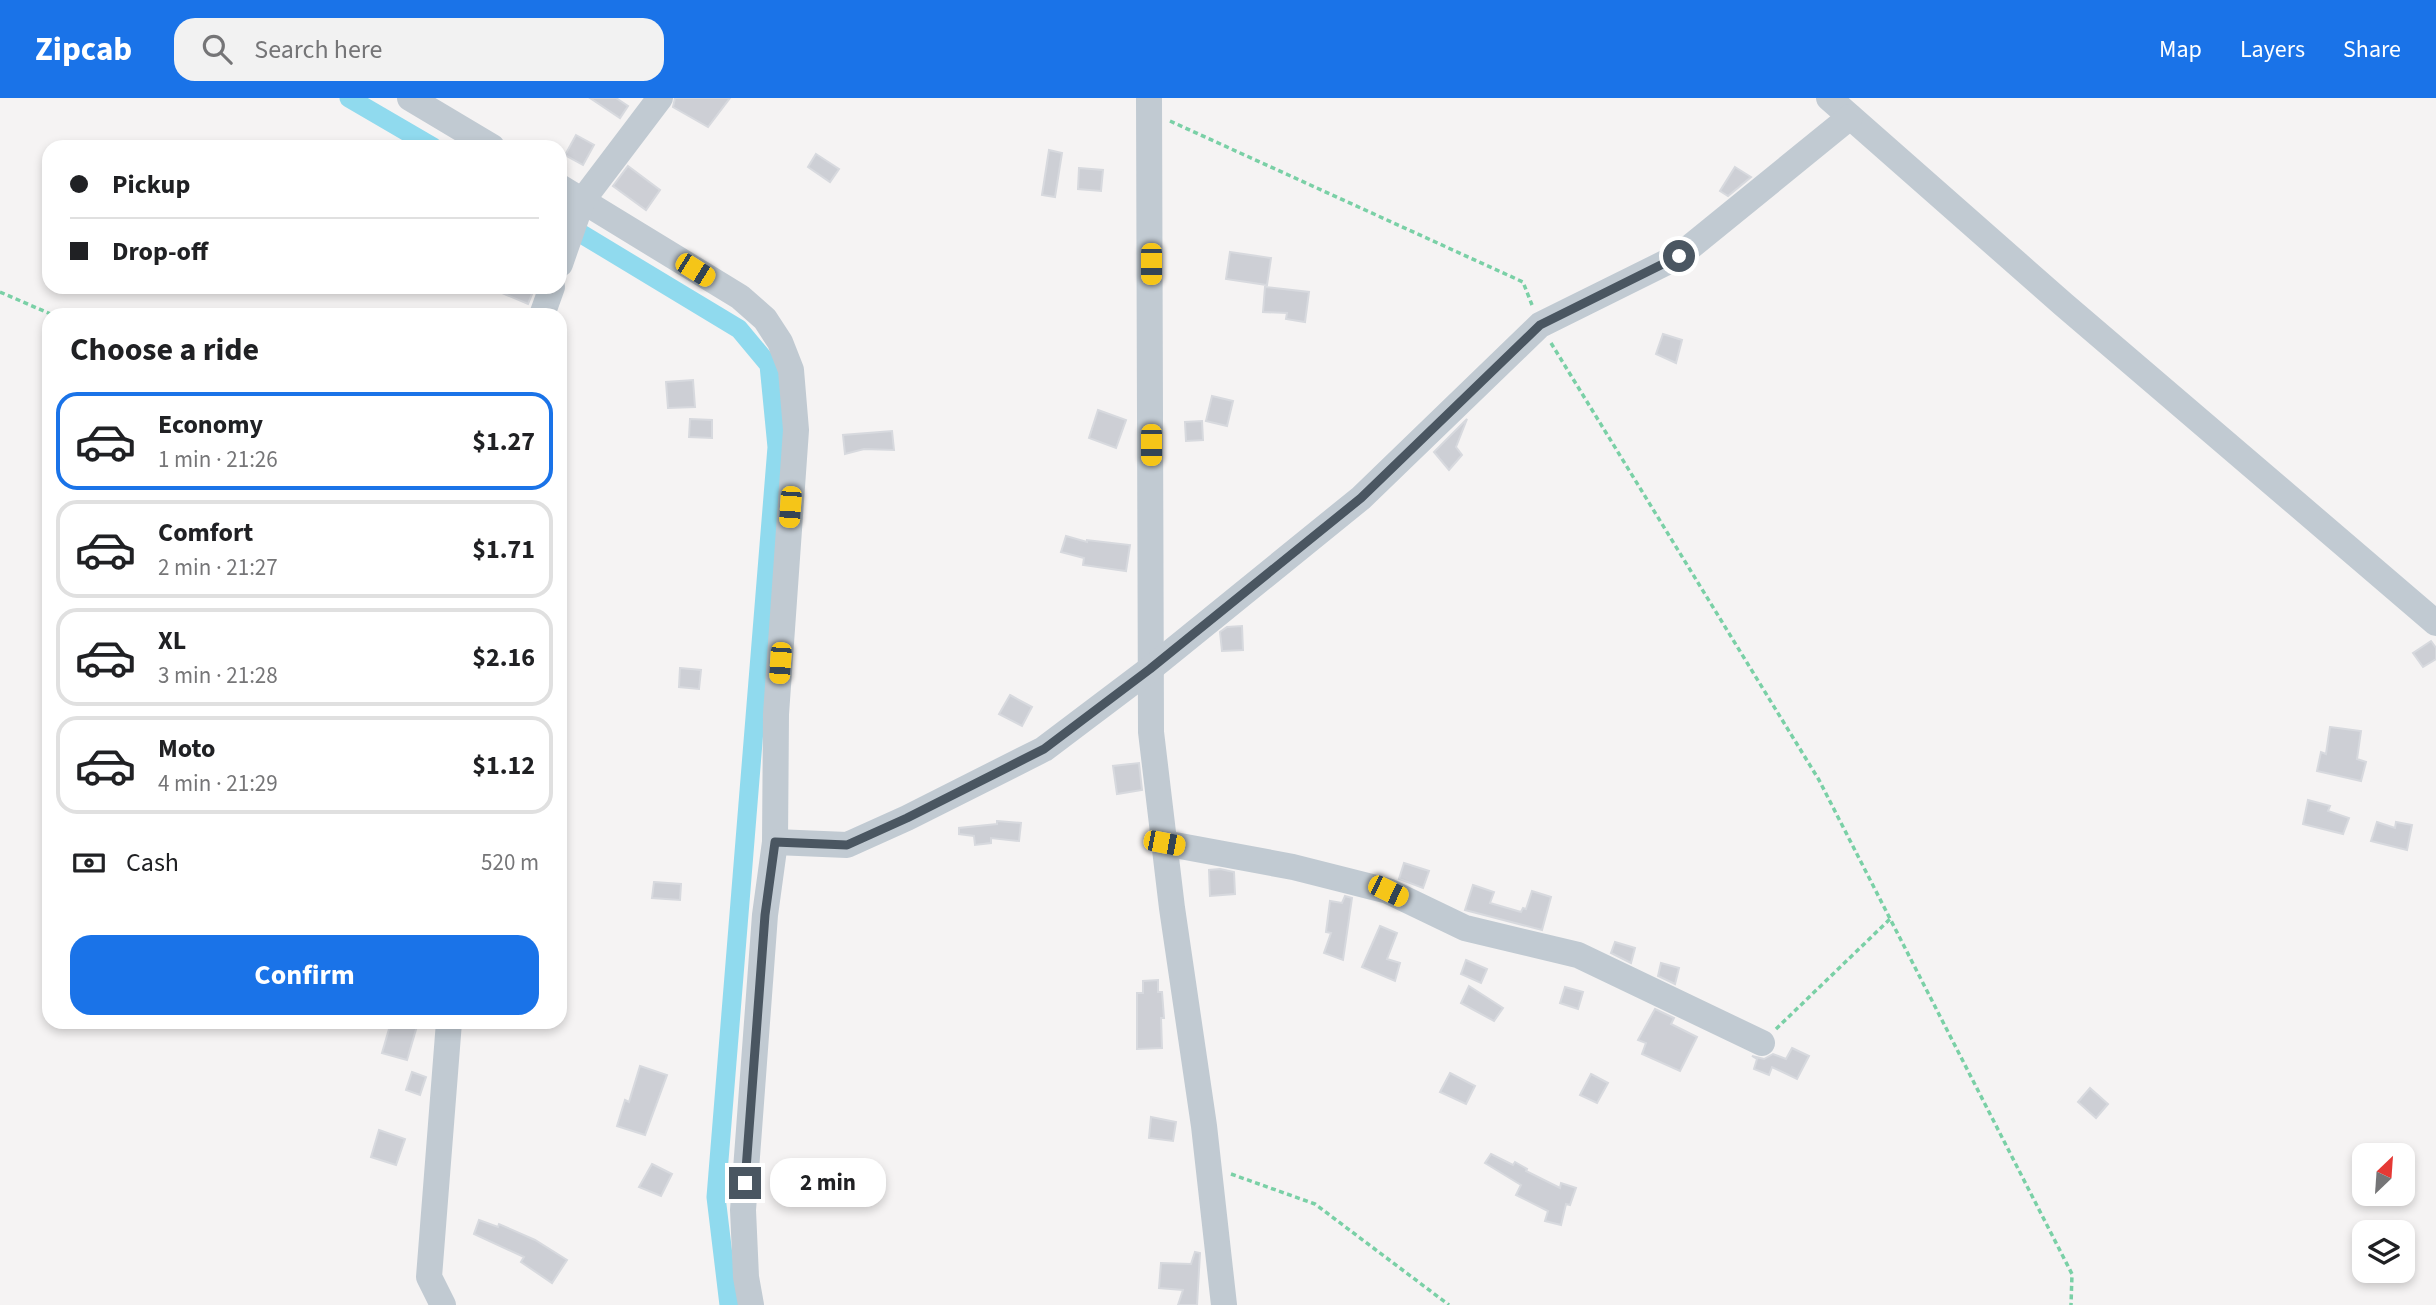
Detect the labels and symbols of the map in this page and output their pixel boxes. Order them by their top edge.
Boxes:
route start [1663,240,1695,272]
car [1141,243,1162,285]
car [672,250,719,290]
car [1141,424,1162,466]
car [779,485,802,529]
car [769,641,792,685]
car [1142,829,1187,857]
car [1365,872,1412,910]
north arrow [2352,1143,2415,1206]
callout: 2 min [770,1158,885,1208]
route end [729,1167,761,1199]

